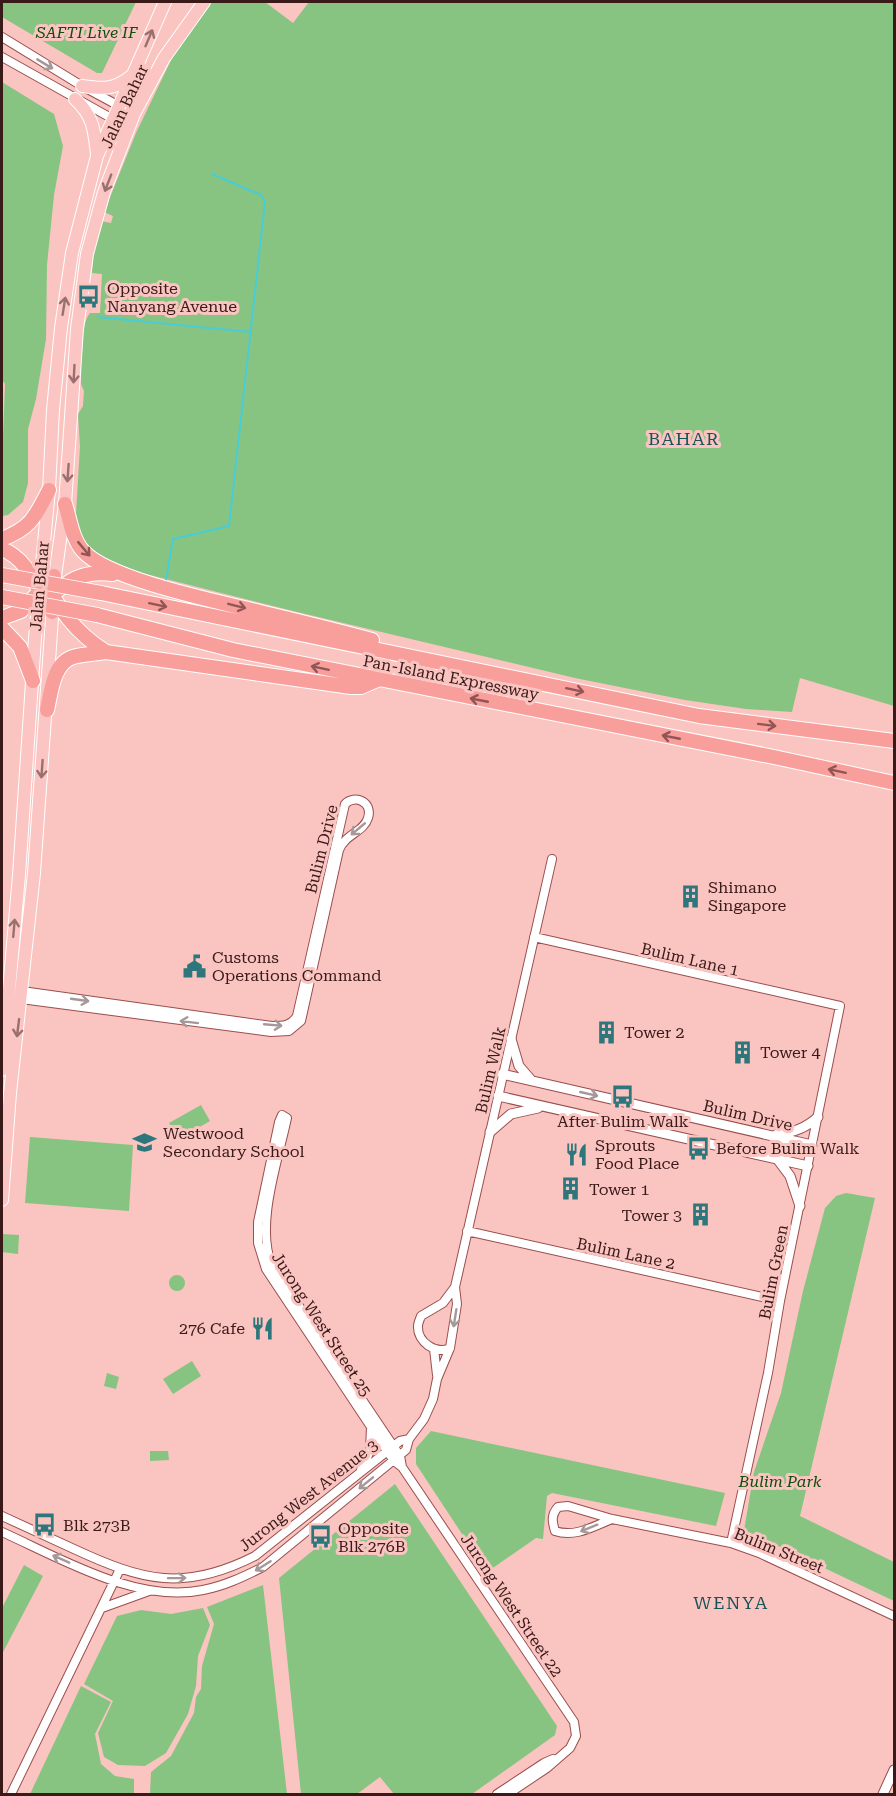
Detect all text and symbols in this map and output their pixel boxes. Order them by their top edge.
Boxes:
park label: SAFTI Live IF [35,23,138,42]
one-way arrow [144,29,155,48]
one-way arrow [36,59,53,71]
street label: Jalan Bahar [97,61,152,151]
one-way arrow [102,173,113,191]
place label: Opposite Nanyang Avenue [107,279,237,316]
bus stop icon: Opposite Nanyang Avenue [76,284,102,310]
one-way arrow [58,297,69,317]
one-way arrow [69,363,80,383]
district label: BAHAR [648,428,720,449]
one-way arrow [62,463,73,482]
street label: Jalan Bahar [26,540,53,632]
one-way arrow [77,541,91,557]
one-way arrow [148,600,168,611]
one-way arrow [227,601,246,613]
street label: Pan-Island Expressway [361,651,541,704]
one-way arrow [311,661,330,673]
one-way arrow [565,685,584,697]
one-way arrow [470,694,489,705]
one-way arrow [756,719,776,730]
one-way arrow [661,731,681,742]
one-way arrow [36,758,47,778]
one-way arrow [828,764,847,776]
street label: Bulim Drive [301,802,342,896]
one-way arrow [351,822,366,836]
place label: Shimano Singapore [708,878,787,915]
building icon: Shimano Singapore [677,883,703,909]
one-way arrow [9,919,20,939]
street label: Bulim Lane 1 [639,939,741,980]
place label: Customs Operations Command [212,948,382,985]
public building icon: Customs Operations Command [181,953,207,979]
one-way arrow [69,994,89,1005]
one-way arrow [180,1016,200,1027]
one-way arrow [12,1018,23,1038]
building icon: Tower 2 [593,1019,619,1045]
one-way arrow [262,1020,282,1031]
place label: Tower 2 [624,1023,684,1042]
street label: Bulim Walk [471,1025,510,1115]
building icon: Tower 4 [729,1039,755,1065]
place label: Tower 4 [760,1043,820,1062]
bus stop icon: After Bulim Walk [610,1083,636,1109]
one-way arrow [579,1089,598,1101]
street label: Bulim Drive [701,1096,795,1135]
place label: After Bulim Walk [557,1112,689,1131]
place label: Westwood Secondary School [163,1124,305,1161]
school or university icon: Westwood Secondary School [132,1129,158,1155]
bus stop icon: Before Bulim Walk [685,1135,711,1161]
place label: Sprouts Food Place [595,1136,679,1173]
place label: Before Bulim Walk [716,1139,859,1158]
restaurant icon: Sprouts Food Place [564,1141,590,1167]
building icon: Tower 1 [558,1176,584,1202]
place label: Tower 1 [589,1180,649,1199]
building icon: Tower 3 [687,1202,713,1228]
place label: Tower 3 [622,1206,682,1225]
street label: Bulim Green [755,1223,792,1321]
street label: Bulim Lane 2 [575,1234,677,1273]
street label: Jurong West Street 25 [268,1249,375,1400]
one-way arrow [449,1307,460,1327]
restaurant icon: 276 Cafe [250,1315,276,1341]
place label: 276 Cafe [179,1319,245,1338]
street label: Jurong West Avenue 3 [235,1435,381,1555]
park label: Bulim Park [737,1472,822,1491]
one-way arrow [359,1477,375,1490]
bus stop icon: Blk 273B [32,1512,58,1538]
place label: Blk 273B [63,1516,130,1535]
place label: Opposite Blk 276B [338,1519,409,1556]
one-way arrow [580,1523,599,1534]
bus stop icon: Opposite Blk 276B [307,1524,333,1550]
street label: Bulim Street [731,1524,826,1577]
street label: Jurong West Street 22 [457,1530,567,1680]
one-way arrow [52,1552,70,1564]
one-way arrow [255,1560,272,1572]
one-way arrow [167,1573,187,1584]
district label: WENYA [693,1592,769,1613]

